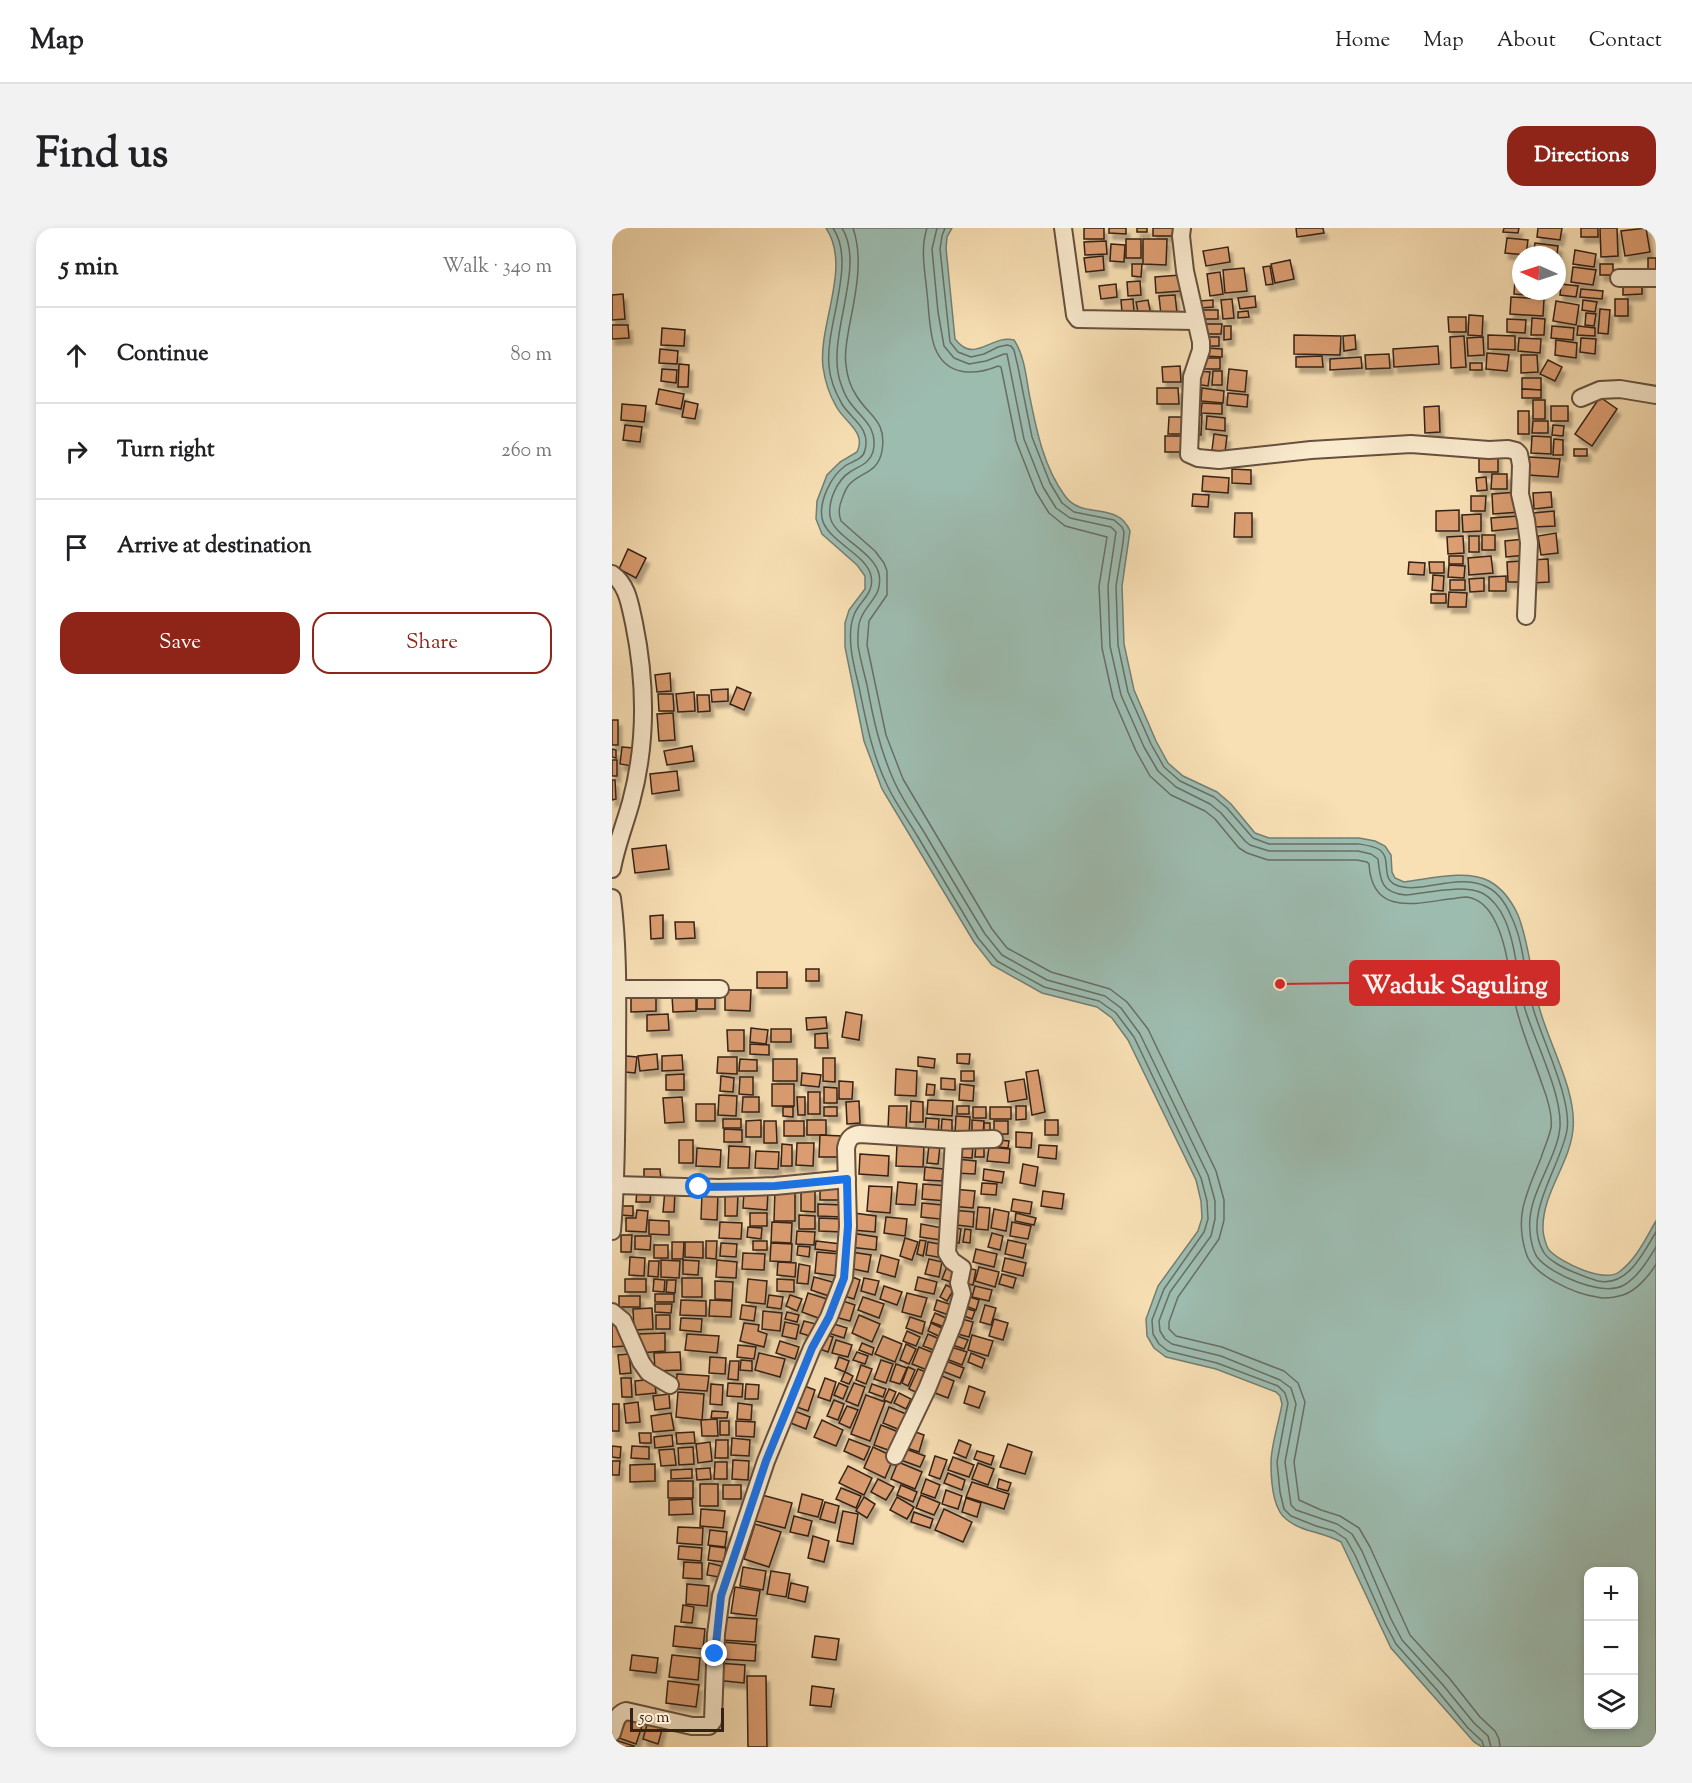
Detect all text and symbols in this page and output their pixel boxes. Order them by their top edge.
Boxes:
text: Map [30,21,84,61]
text: Home [1335,26,1390,56]
text: Map [1423,26,1464,56]
text: About [1497,26,1556,56]
text: Contact [1589,26,1662,56]
text: Find us [36,126,168,186]
button: Directions [1507,126,1656,186]
north arrow [1512,246,1566,300]
text: 5 min [60,249,119,286]
text: Walk · 340 m [442,253,552,282]
icon: ahead [60,339,93,372]
text: Continue [117,339,208,371]
text: 80 m [511,341,552,370]
icon: right [60,435,93,468]
text: Turn right [117,435,214,467]
text: 260 m [501,437,552,466]
icon: arrive [60,531,93,564]
text: Arrive at destination [117,531,312,563]
button: Save [60,612,300,674]
button: Share [312,612,552,674]
callout: Waduk Saguling [1350,961,1559,1005]
text: Waduk Saguling [1362,968,1548,1005]
route start [685,1173,711,1199]
map controls [1584,1567,1638,1729]
button: + [1584,1567,1638,1621]
button: − [1584,1621,1638,1675]
route end [701,1640,727,1666]
button: layers [1584,1675,1638,1729]
scale bar [630,1705,724,1732]
text: 50 m [639,1707,670,1730]

